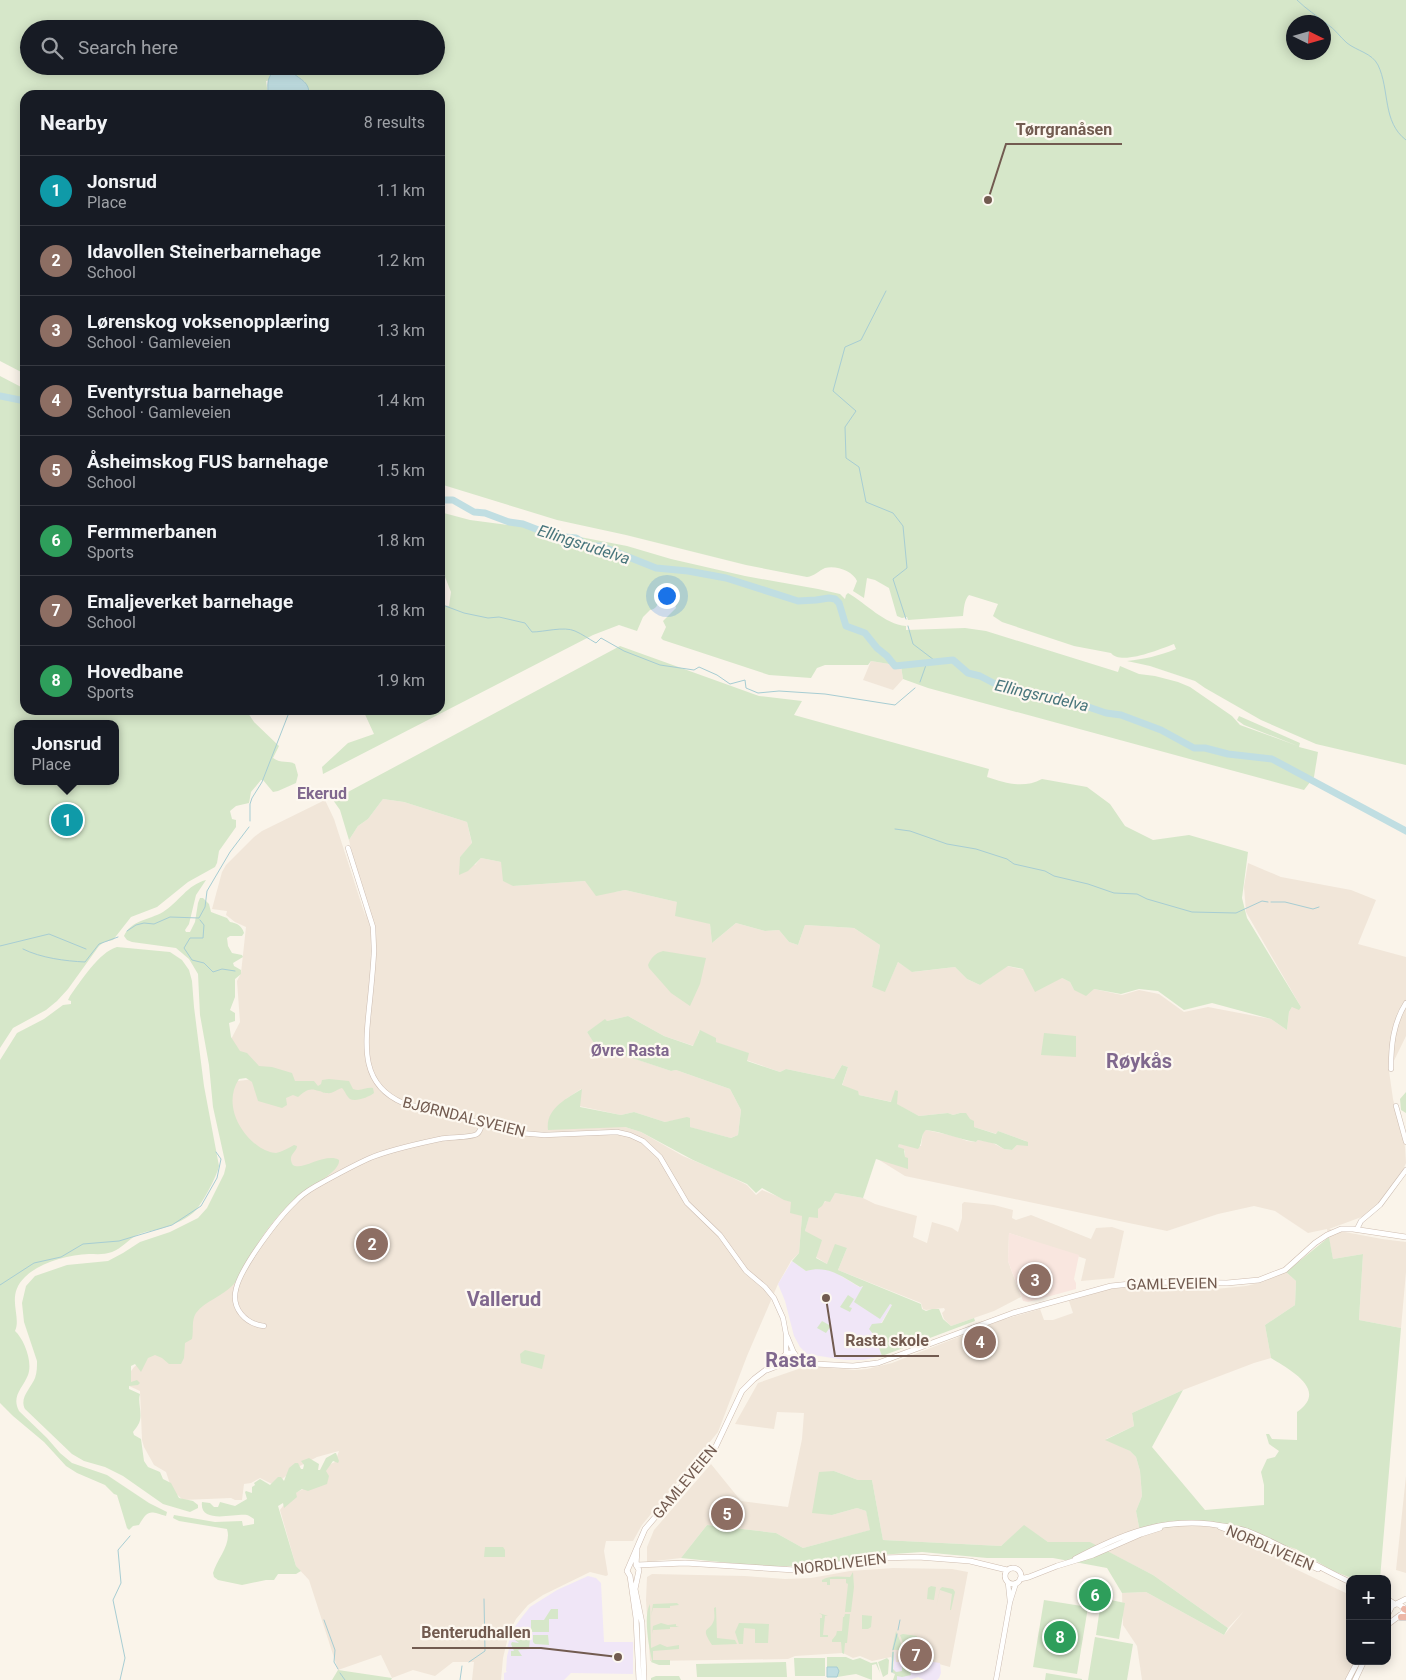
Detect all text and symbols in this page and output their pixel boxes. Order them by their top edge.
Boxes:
north arrow [1286,15,1331,60]
search box [20,20,445,75]
icon: search [38,34,66,62]
text: Search here [78,36,178,59]
text: Nearby [40,111,107,135]
text: 8 results [364,113,425,132]
callout: Tørrgranåsen [1006,113,1122,144]
text: Tørrgranåsen [1016,120,1112,139]
text: Jonsrud [87,170,157,193]
text: 1 [51,181,61,200]
text: 1.1 km [377,181,425,200]
text: Place [87,193,127,212]
text: Idavollen Steinerbarnehage [87,240,321,263]
text: 2 [51,251,61,270]
text: 1.2 km [377,251,425,270]
text: School [87,263,136,282]
text: Lørenskog voksenopplæring [87,310,330,333]
text: 3 [51,321,61,340]
text: 1.3 km [377,321,425,340]
text: School · Gamleveien [87,333,231,352]
text: Eventyrstua barnehage [87,380,283,403]
text: 4 [51,391,61,410]
text: 1.4 km [377,391,425,410]
text: School · Gamleveien [87,403,231,422]
text: Åsheimskog FUS barnehage [87,450,328,473]
text: 5 [51,461,61,480]
text: 1.5 km [377,461,425,480]
text: School [87,473,136,492]
text: Fermmerbanen [87,520,217,543]
water label: Ellingsrudelva [535,521,632,568]
text: 6 [51,531,61,550]
text: 1.8 km [377,531,425,550]
text: Sports [87,543,134,562]
your location [654,583,680,609]
text: Emaljeverket barnehage [87,590,293,613]
text: 7 [51,601,61,620]
text: 1.8 km [377,601,425,620]
text: School [87,613,136,632]
text: Hovedbane [87,660,183,683]
text: 8 [51,671,61,690]
text: 1.9 km [377,671,425,690]
water label: Ellingsrudelva [993,675,1091,716]
text: Sports [87,683,134,702]
popup [14,720,119,785]
text: Jonsrud [31,732,102,755]
text: Place [31,755,71,774]
district label: Ekerud [297,784,347,803]
pin: 1 [51,801,83,839]
district label: Øvre Rasta [591,1041,670,1060]
district label: Røykås [1106,1049,1172,1073]
street label: BJØRNDALSVEIEN [401,1093,527,1141]
pin: 2 [356,1225,388,1263]
pin: 3 [1019,1261,1051,1299]
street label: GAMLEVEIEN [1126,1274,1218,1294]
district label: Vallerud [467,1287,541,1311]
pin: 4 [964,1323,996,1361]
callout: Rasta skole [835,1325,939,1356]
text: Rasta skole [845,1331,929,1350]
district label: Rasta [765,1348,817,1372]
street label: GAMLEVEIEN [649,1441,721,1523]
pin: 5 [711,1495,743,1533]
street label: NORDLIVEIEN [1223,1521,1317,1575]
street label: NORDLIVEIEN [792,1549,888,1579]
map controls [1346,1575,1391,1665]
button: + [1346,1575,1391,1620]
pin: 6 [1079,1576,1111,1614]
callout: Benterudhallen [412,1617,541,1648]
pin: 8 [1044,1618,1076,1656]
button: − [1346,1620,1391,1665]
text: Benterudhallen [421,1623,531,1642]
pin: 7 [900,1636,932,1674]

